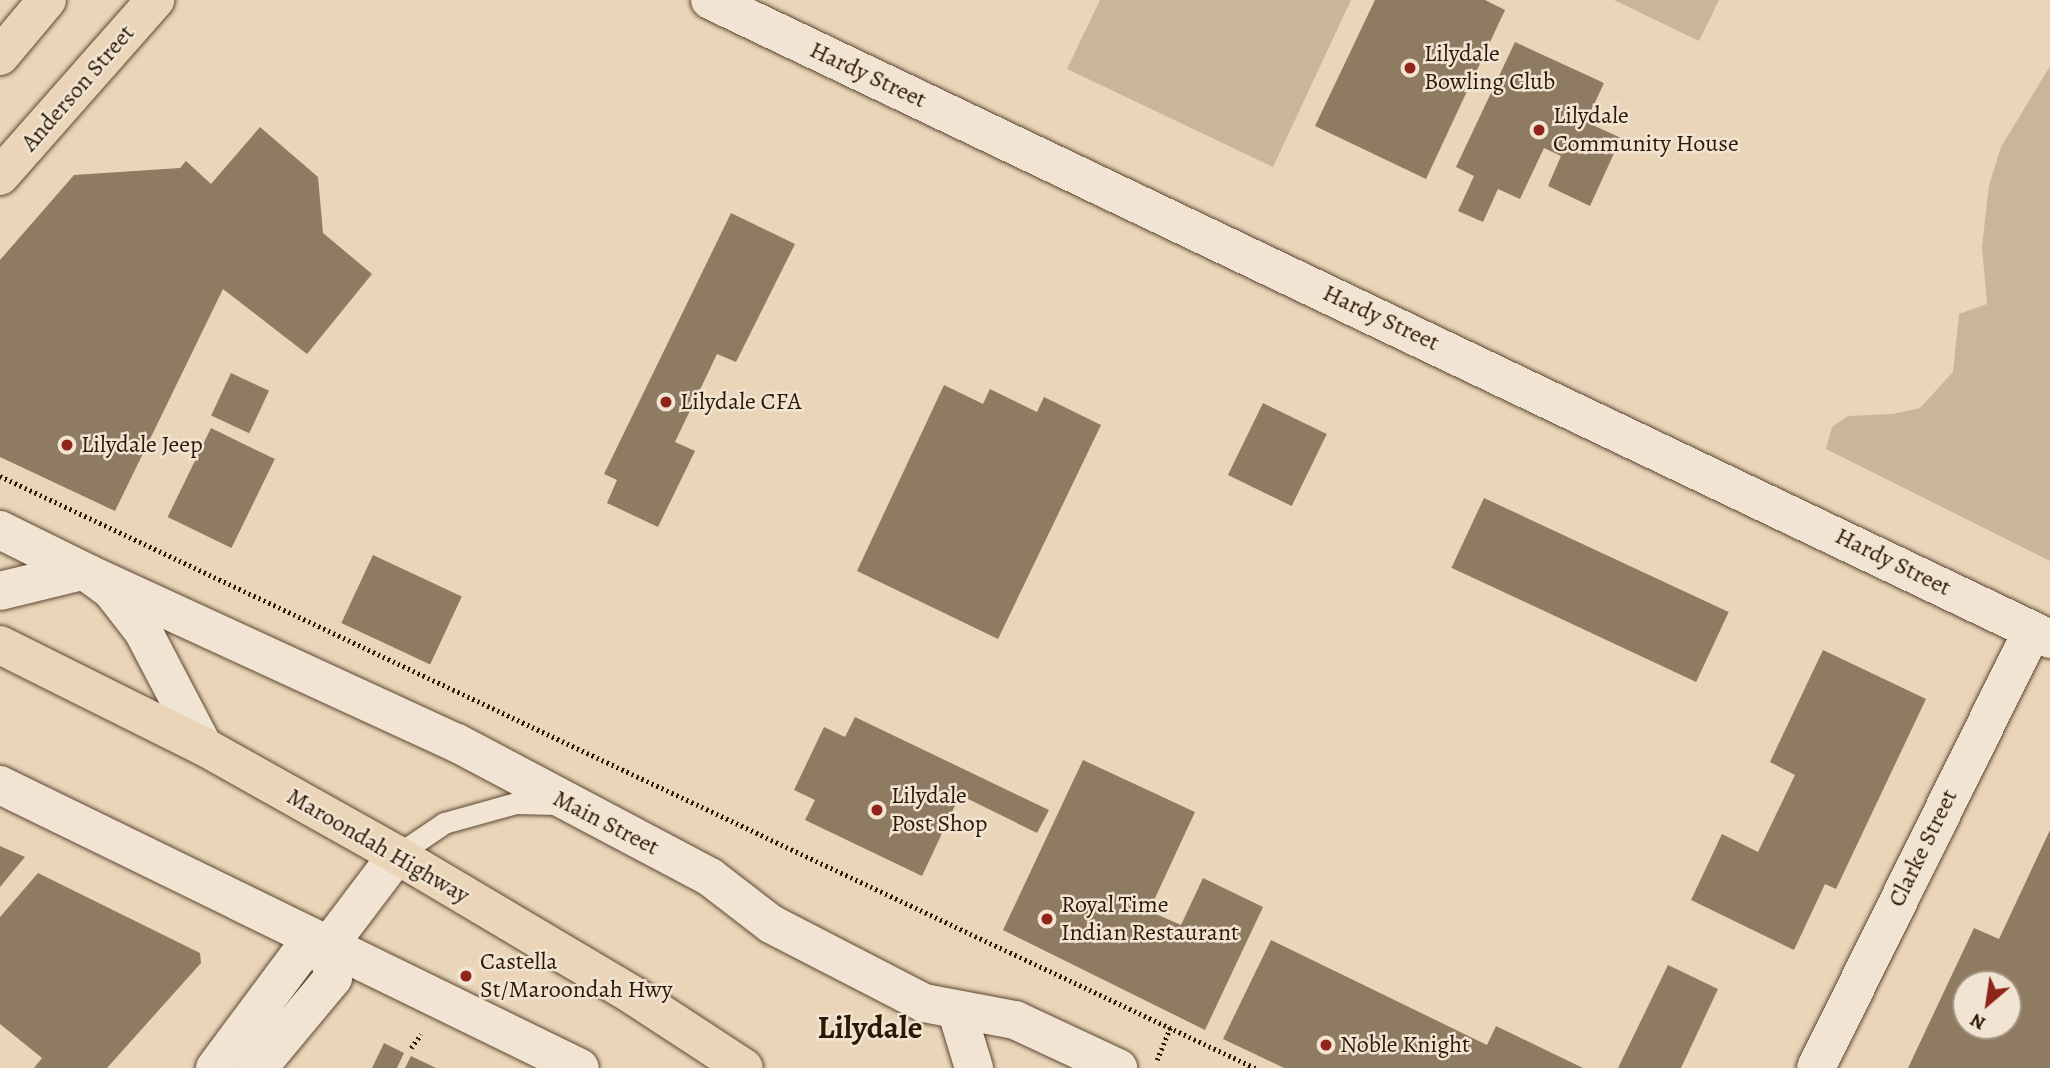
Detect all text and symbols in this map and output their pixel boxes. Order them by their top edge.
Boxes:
street label: Anderson Street [15,19,141,157]
street label: Hardy Street [805,36,931,114]
place label: Lilydale Bowling Club [1424,40,1555,96]
marker: Lilydale Bowling Club [1402,60,1418,76]
place label: Lilydale Community House [1553,102,1739,158]
marker: Lilydale Community House [1531,122,1547,138]
street label: Hardy Street [1318,279,1444,357]
place label: Lilydale CFA [680,388,801,416]
marker: Lilydale CFA [658,394,674,410]
place label: Lilydale Jeep [81,431,203,459]
marker: Lilydale Jeep [59,437,75,453]
street label: Hardy Street [1830,522,1956,602]
street label: Maroondah Highway [282,782,474,910]
place label: Lilydale Post Shop [891,782,987,838]
street label: Main Street [548,784,664,862]
street label: Clarke Street [1882,785,1964,911]
marker: Lilydale Post Shop [869,802,885,818]
place label: Royal Time Indian Restaurant [1061,891,1239,947]
marker: Royal Time Indian Restaurant [1039,911,1055,927]
place label: Castella St/Maroondah Hwy [480,948,672,1004]
marker: Castella St/Maroondah Hwy [458,968,474,984]
north arrow [1952,970,2022,1040]
text: N [1965,1007,1990,1036]
district label: Lilydale [818,1008,922,1046]
place label: Noble Knight [1340,1031,1470,1059]
marker: Noble Knight [1318,1037,1334,1053]

